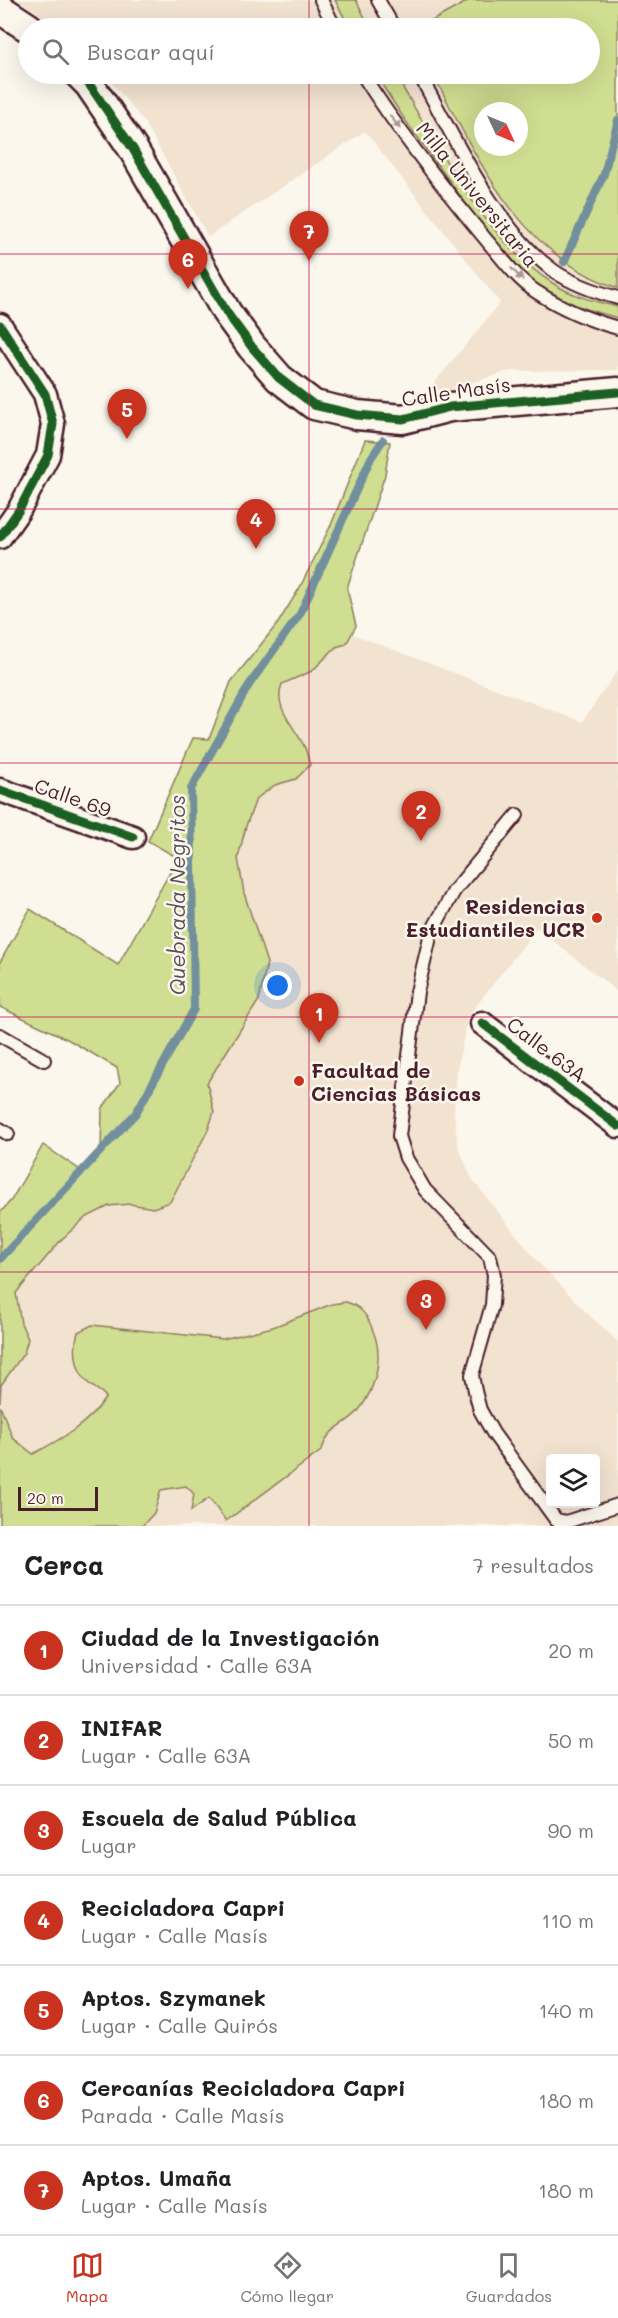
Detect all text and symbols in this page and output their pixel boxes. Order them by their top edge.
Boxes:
search box [18,18,600,84]
icon: search [39,35,72,68]
text: Buscar aquí [87,37,215,66]
north arrow [474,102,528,156]
one-way arrow [389,113,401,129]
street label: Milla Universitaria [411,116,545,272]
pin: 7 [290,212,328,261]
pin: 6 [168,240,207,289]
one-way arrow [509,267,523,281]
street label: Calle Masís [400,370,512,412]
pin: 5 [108,390,146,439]
pin: 4 [236,500,276,549]
street label: Calle 69 [31,772,115,822]
pin: 2 [402,792,440,841]
water label: Quebrada Negritos [163,795,190,995]
place label: Residencias Estudiantiles UCR [406,893,585,942]
marker: Residencias Estudiantiles UCR [590,911,604,925]
your location [263,971,292,1000]
pin: 1 [300,994,338,1043]
street label: Calle 63A [502,1011,592,1087]
place label: Facultad de Ciencias Básicas [311,1057,481,1106]
marker: Facultad de Ciencias Básicas [292,1074,306,1088]
pin: 3 [406,1280,446,1330]
map controls [546,1454,600,1508]
button: layers [546,1454,600,1508]
scale bar [18,1484,98,1512]
text: 20 m [27,1487,64,1508]
text: Cerca [24,1548,104,1582]
text: 7 resultados [473,1552,594,1578]
text: Ciudad de la Investigación [81,1623,379,1652]
text: 1 [39,1637,48,1663]
text: 20 m [548,1637,594,1663]
text: Universidad · Calle 63A [81,1652,313,1678]
text: INIFAR [81,1713,163,1742]
text: 2 [38,1727,49,1753]
text: 50 m [548,1727,594,1753]
text: Lugar · Calle 63A [81,1742,251,1768]
text: Escuela de Salud Pública [81,1803,357,1832]
text: 3 [38,1817,50,1843]
text: 90 m [548,1817,594,1843]
text: Lugar [81,1832,137,1858]
text: Recicladora Capri [81,1893,285,1922]
text: 4 [37,1907,50,1933]
text: 110 m [541,1907,594,1933]
text: Lugar · Calle Masís [81,1922,268,1948]
text: Aptos. Szymanek [81,1983,266,2012]
text: 5 [38,1997,49,2023]
text: 140 m [539,1997,594,2023]
text: Lugar · Calle Quirós [81,2012,278,2038]
text: Cercanías Recicladora Capri [81,2073,406,2102]
text: 6 [37,2087,50,2113]
text: 180 m [538,2087,594,2113]
text: Parada · Calle Masís [81,2102,285,2128]
text: Aptos. Umaña [81,2163,232,2192]
text: 7 [38,2177,49,2203]
text: 180 m [538,2177,594,2203]
text: Lugar · Calle Masís [81,2192,268,2218]
tab: Mapa [66,2249,109,2306]
tab: Cómo llegar [240,2249,334,2306]
tab: Guardados [466,2249,552,2306]

